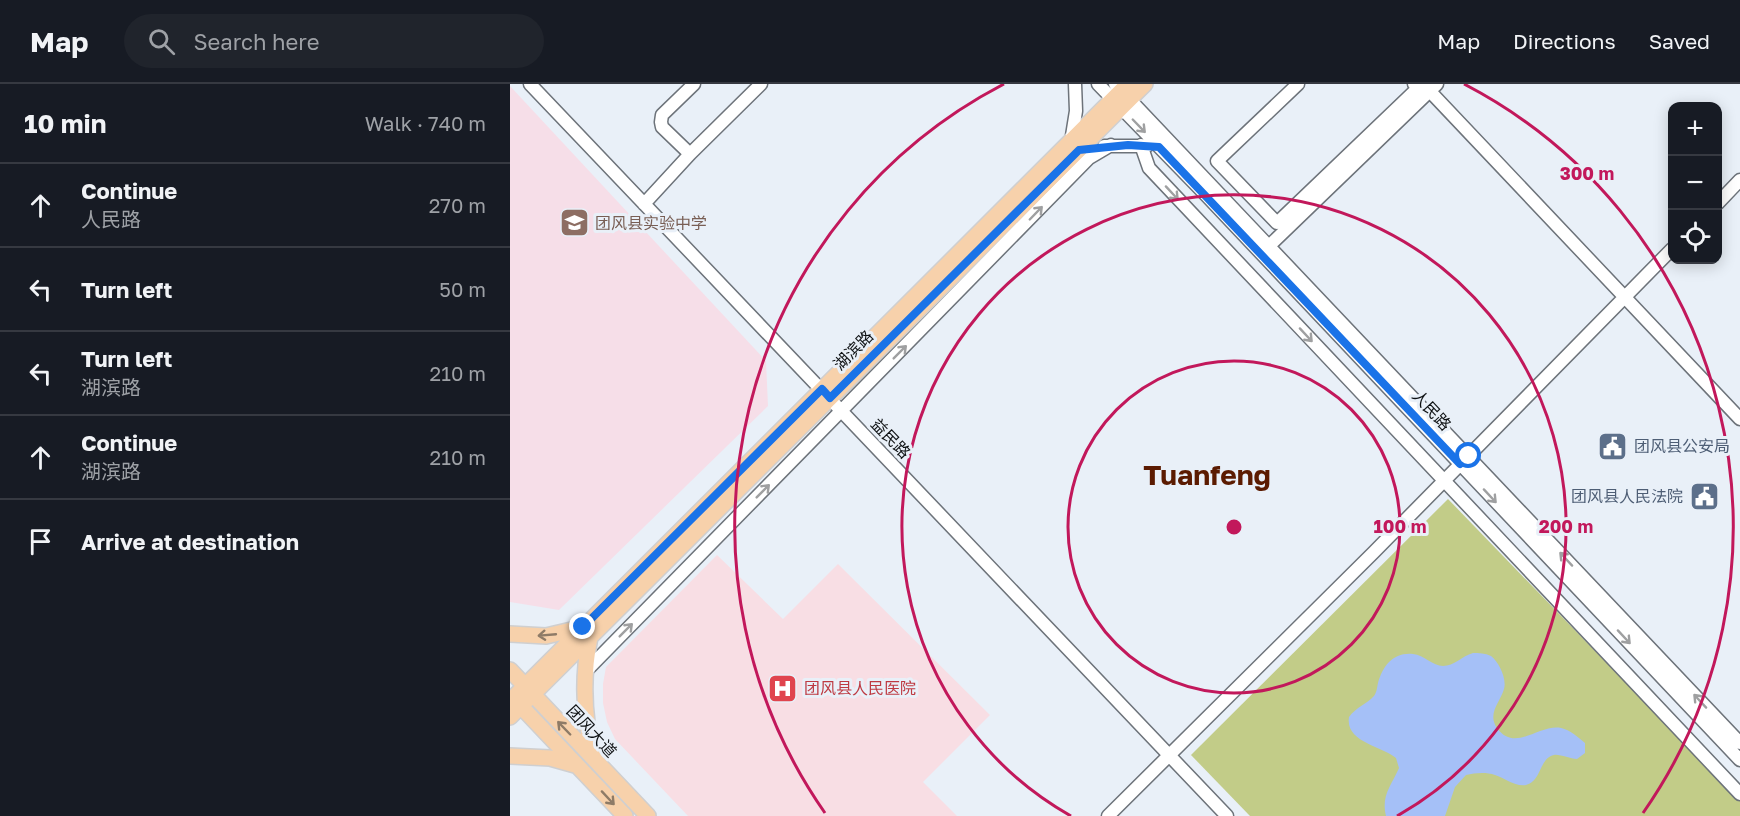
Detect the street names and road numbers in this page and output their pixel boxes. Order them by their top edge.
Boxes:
street label: 湖滨路 [829,326,877,374]
street label: 人民路 [1408,386,1456,434]
street label: 益民路 [867,414,915,462]
street label: 团风大道 [563,701,621,761]

